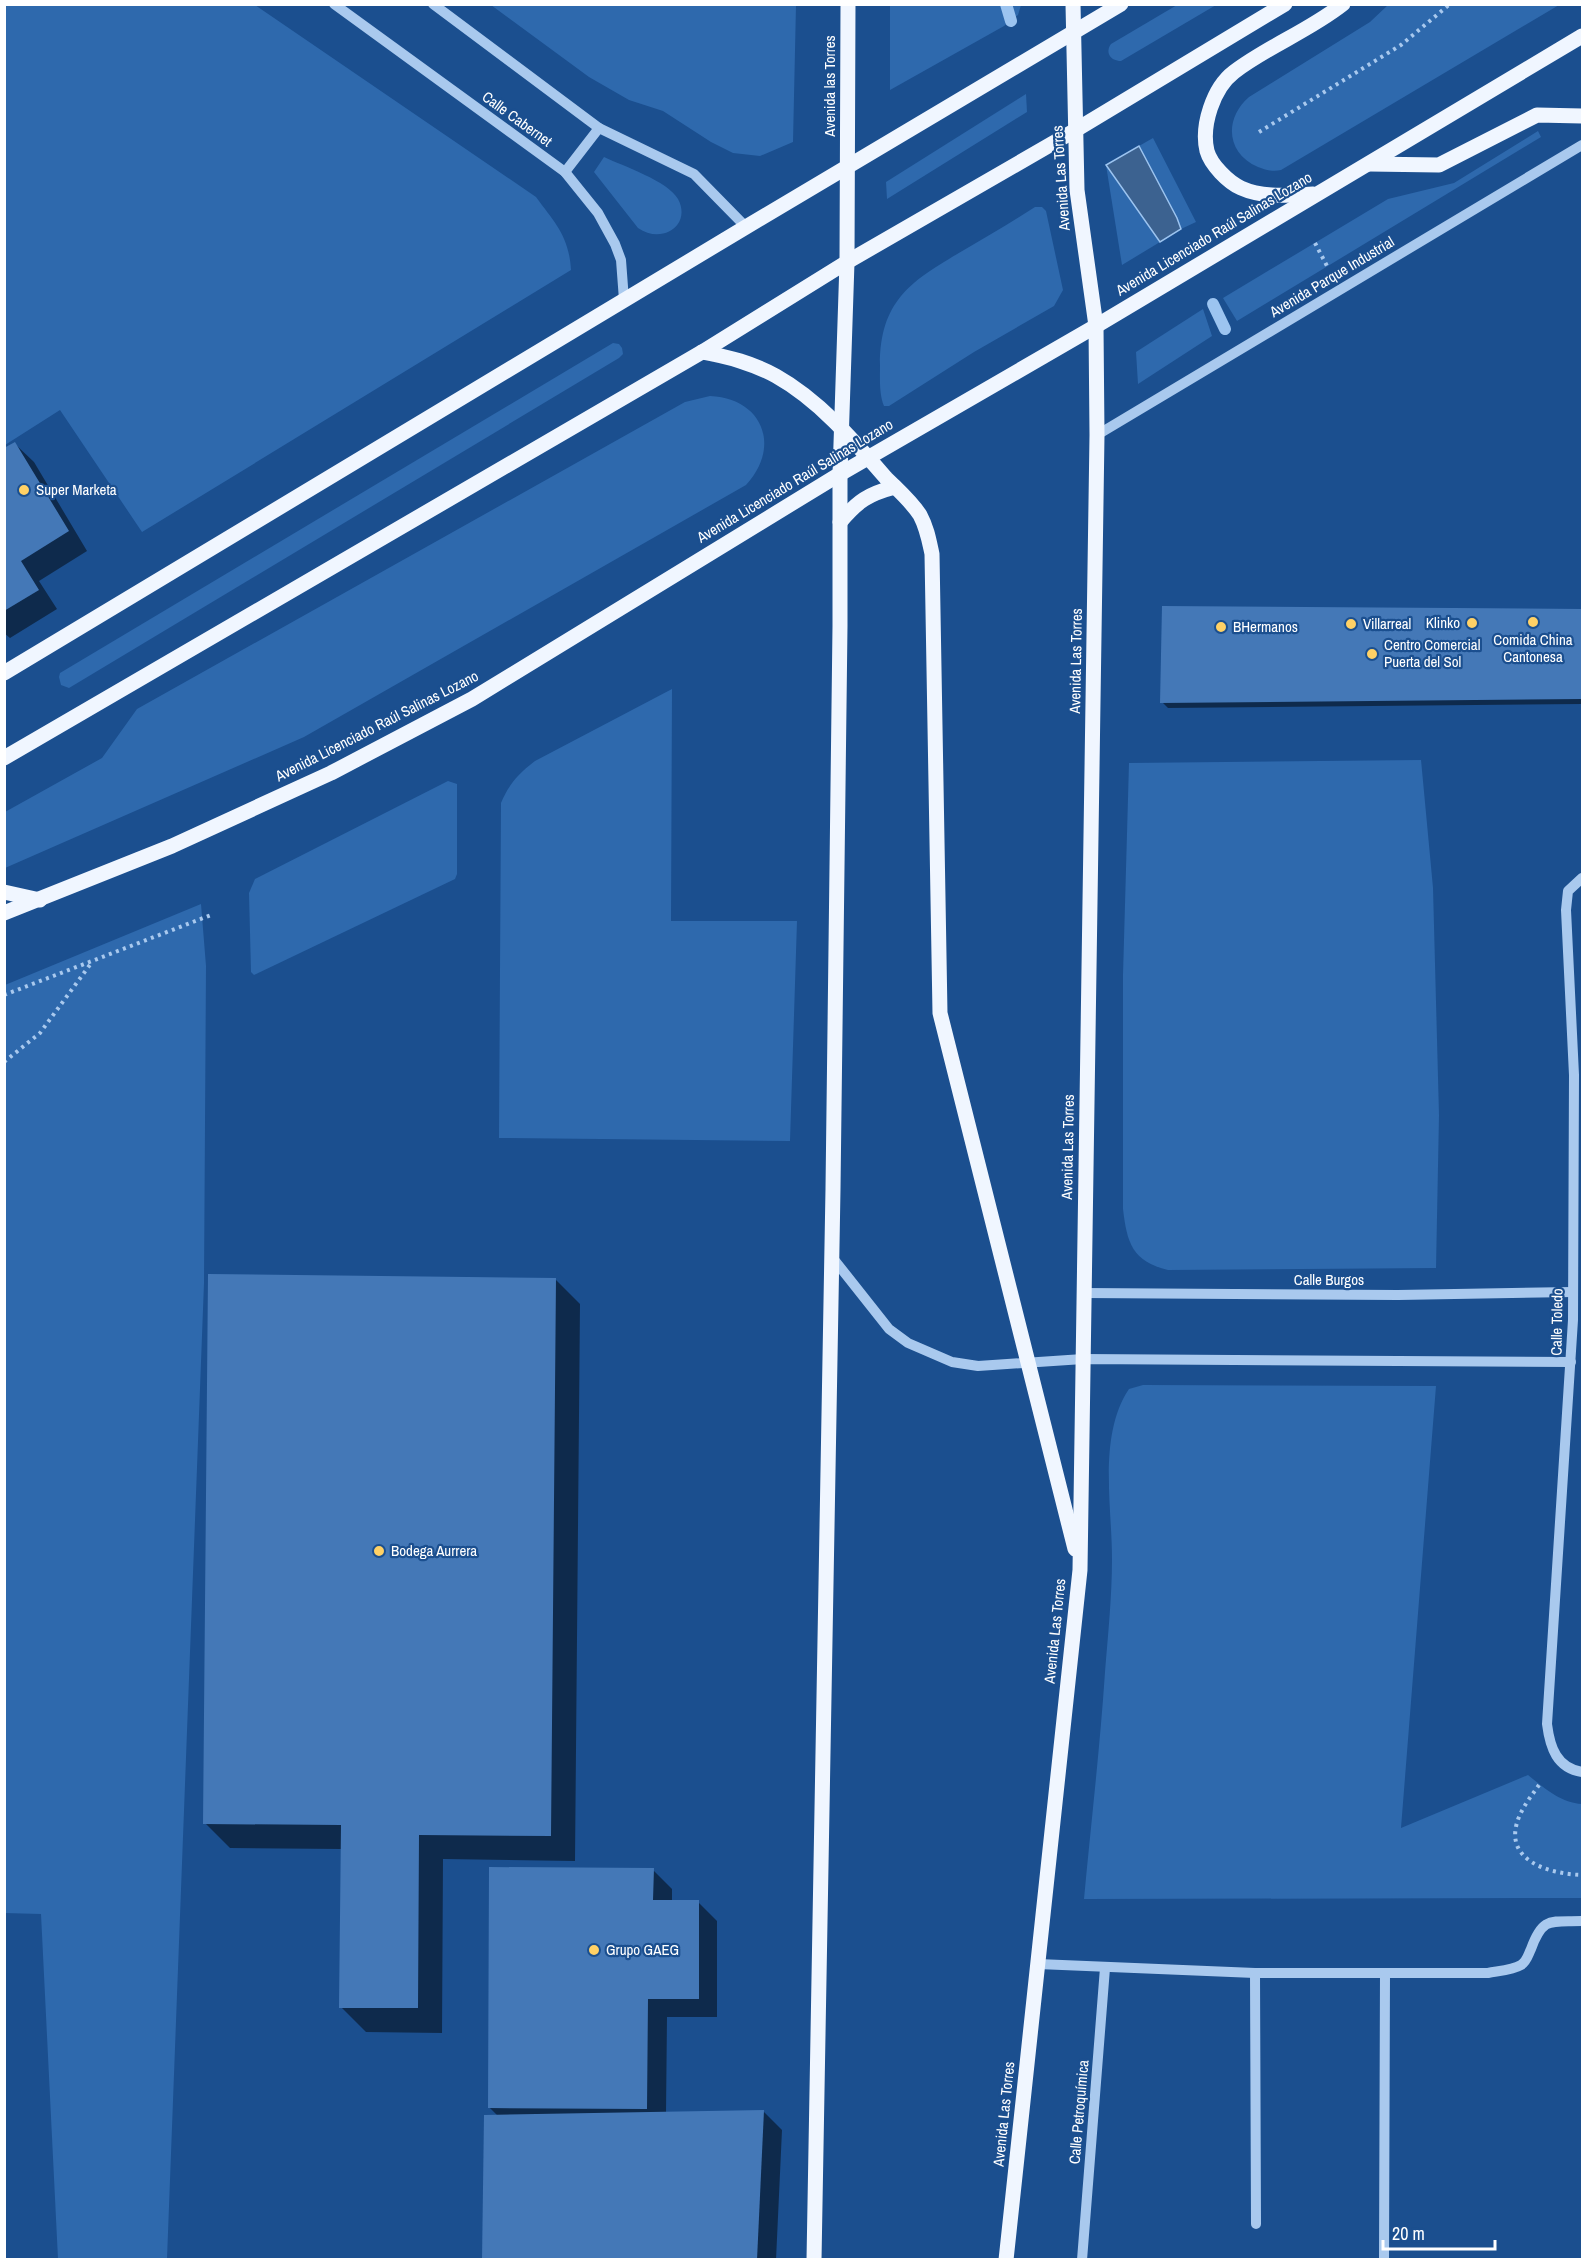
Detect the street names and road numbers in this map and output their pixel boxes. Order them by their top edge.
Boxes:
street label: Avenida las Torres [819,35,840,138]
street label: Calle Cabernet [478,86,557,152]
street label: Avenida Las Torres [1046,125,1075,232]
street label: Avenida Licenciado Raúl Salinas Lozano [1111,166,1316,301]
street label: Avenida Parque Industrial [1265,231,1398,323]
street label: Avenida Licenciado Raúl Salinas Lozano [692,413,897,548]
street label: Avenida Las Torres [1064,608,1087,715]
street label: Avenida Licenciado Raúl Salinas Lozano [271,665,482,787]
street label: Avenida Las Torres [1056,1094,1079,1201]
street label: Calle Burgos [1294,1269,1364,1290]
street label: Calle Toledo [1545,1288,1568,1356]
street label: Avenida Las Torres [1038,1577,1070,1686]
street label: Calle Petroquímica [1063,2059,1094,2165]
street label: Avenida Las Torres [987,2060,1019,2169]

